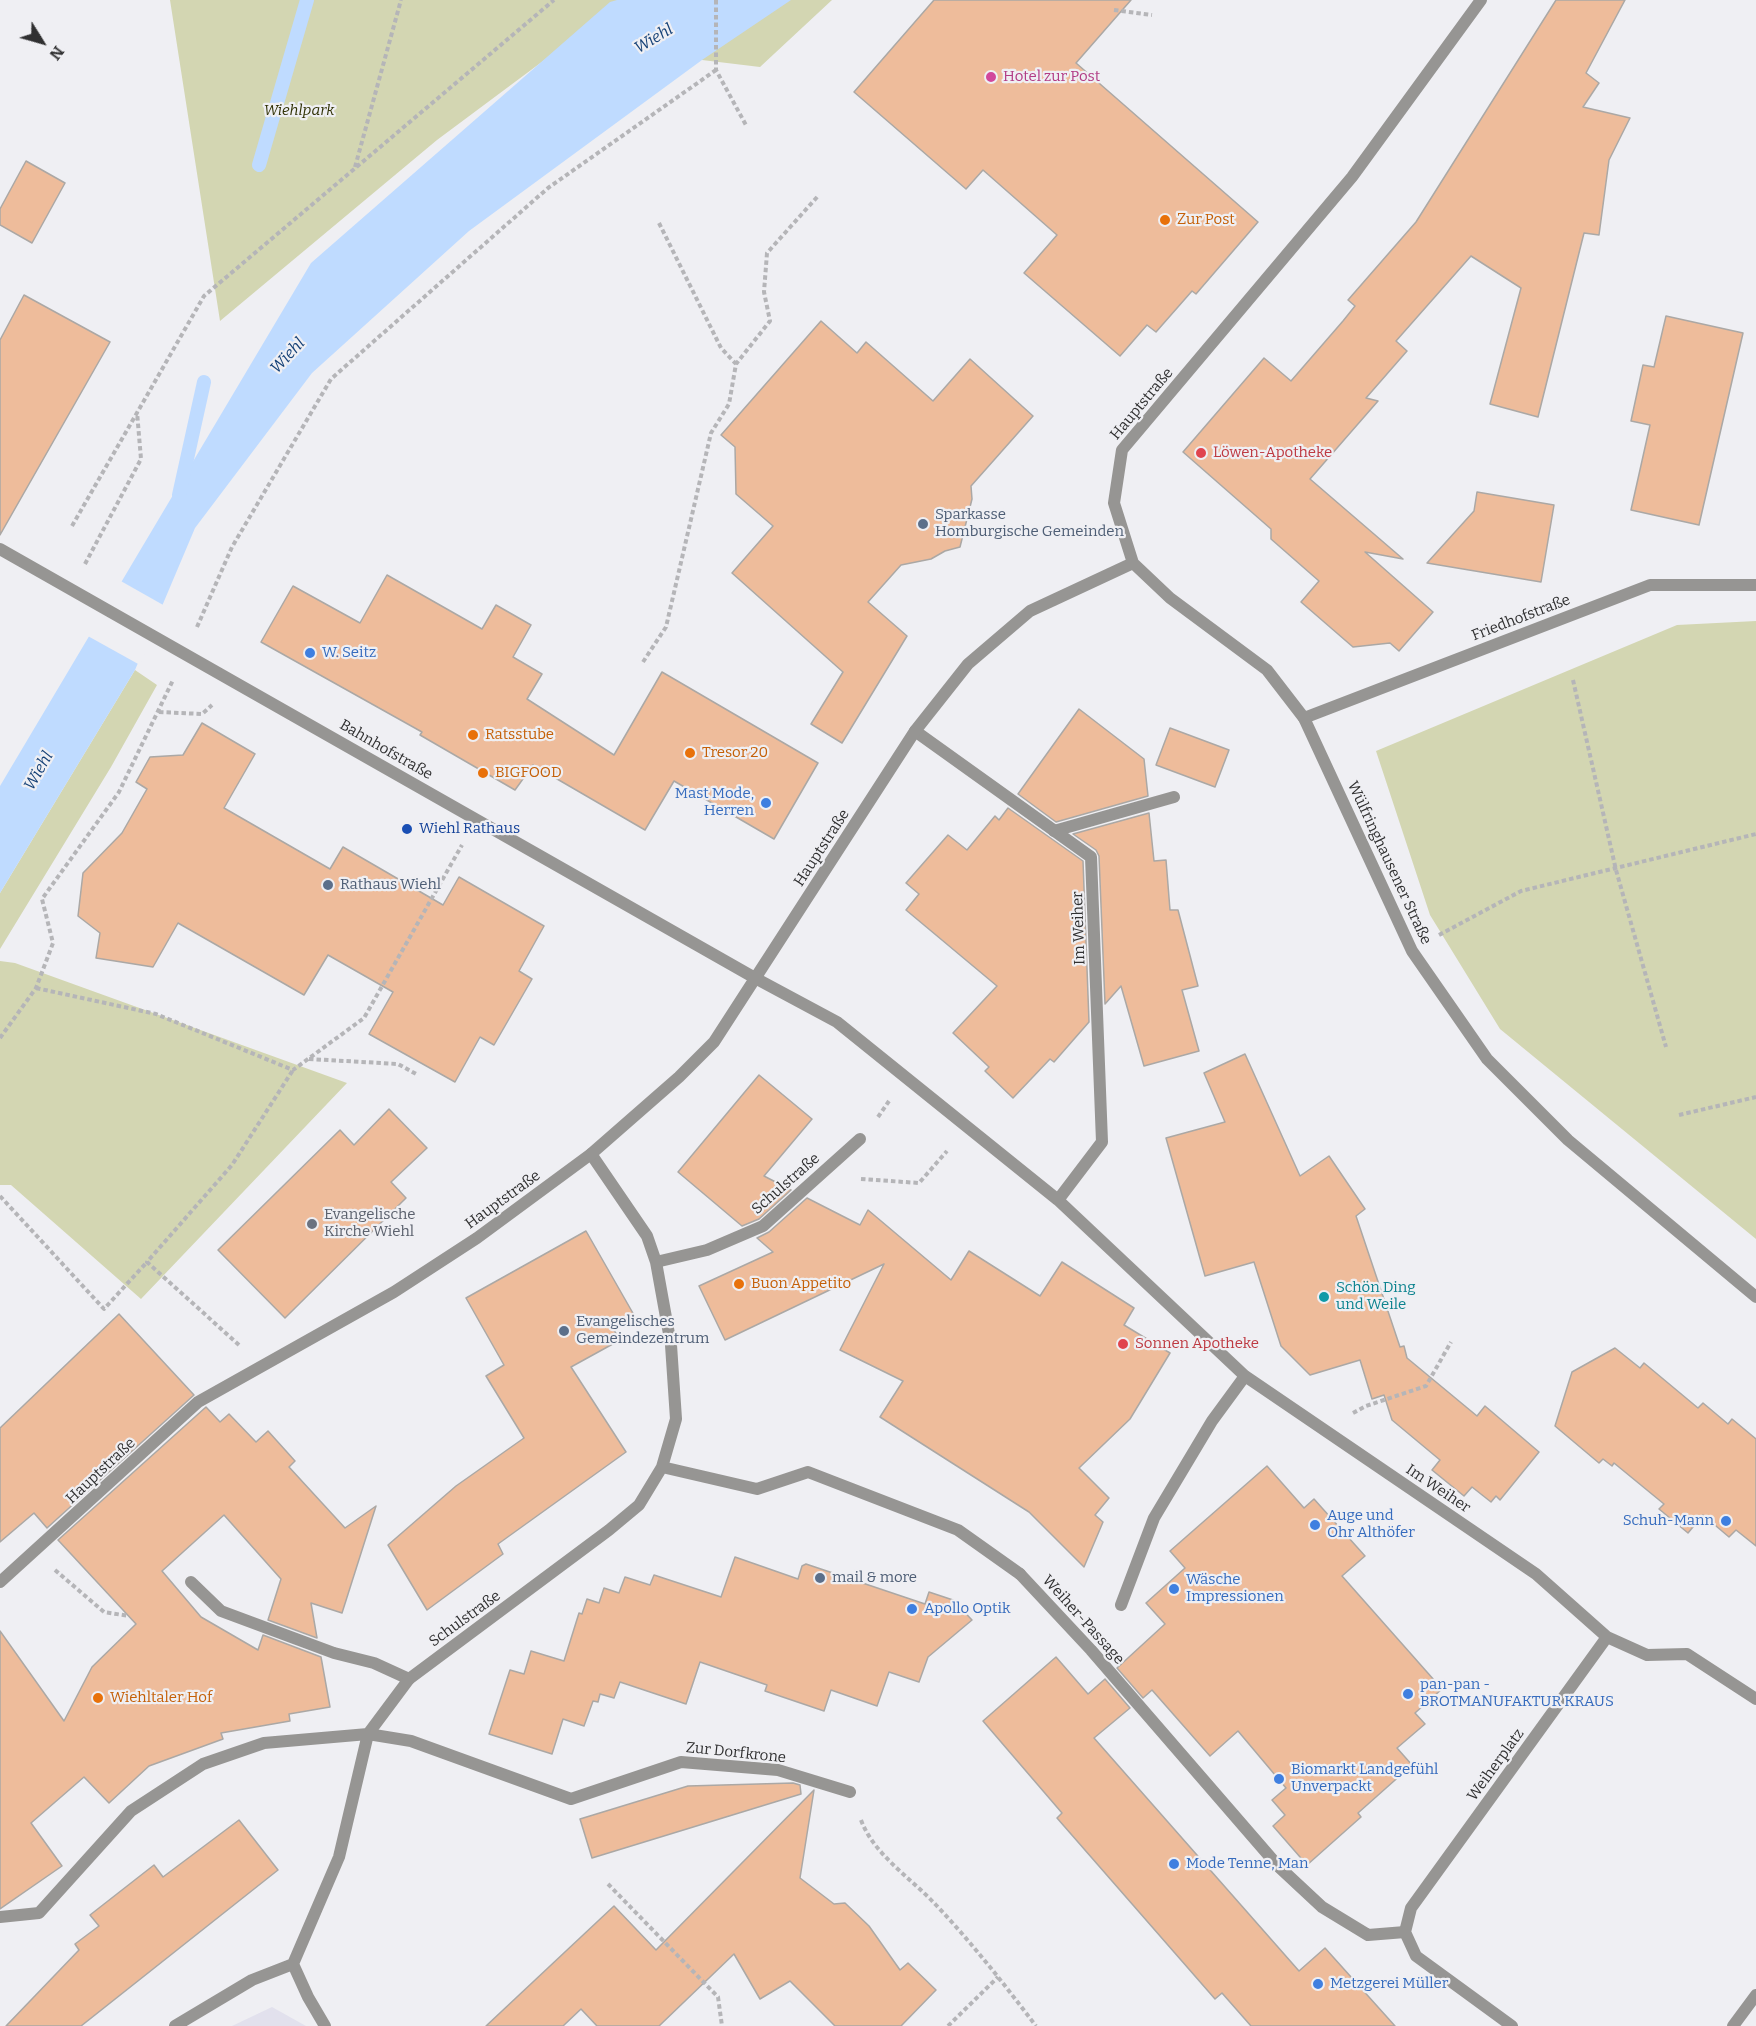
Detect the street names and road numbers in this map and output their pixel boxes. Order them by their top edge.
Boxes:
street label: Hauptstraße [1107,364,1177,444]
street label: Friedhofstraße [1469,591,1573,645]
street label: Bahnhofstraße [336,716,436,784]
street label: Wülfringhausener Straße [1343,778,1435,948]
street label: Hauptstraße [790,806,854,890]
street label: Im Weiher [1069,891,1089,965]
street label: Schulstraße [748,1150,824,1218]
street label: Hauptstraße [462,1167,544,1233]
street label: Hauptstraße [63,1434,139,1508]
street label: Im Weiher [1402,1461,1474,1517]
street label: Weiher-Passage [1038,1572,1128,1668]
street label: Schulstraße [426,1587,504,1651]
street label: Weiherplatz [1464,1725,1528,1805]
street label: Zur Dorfkrone [685,1739,787,1767]

